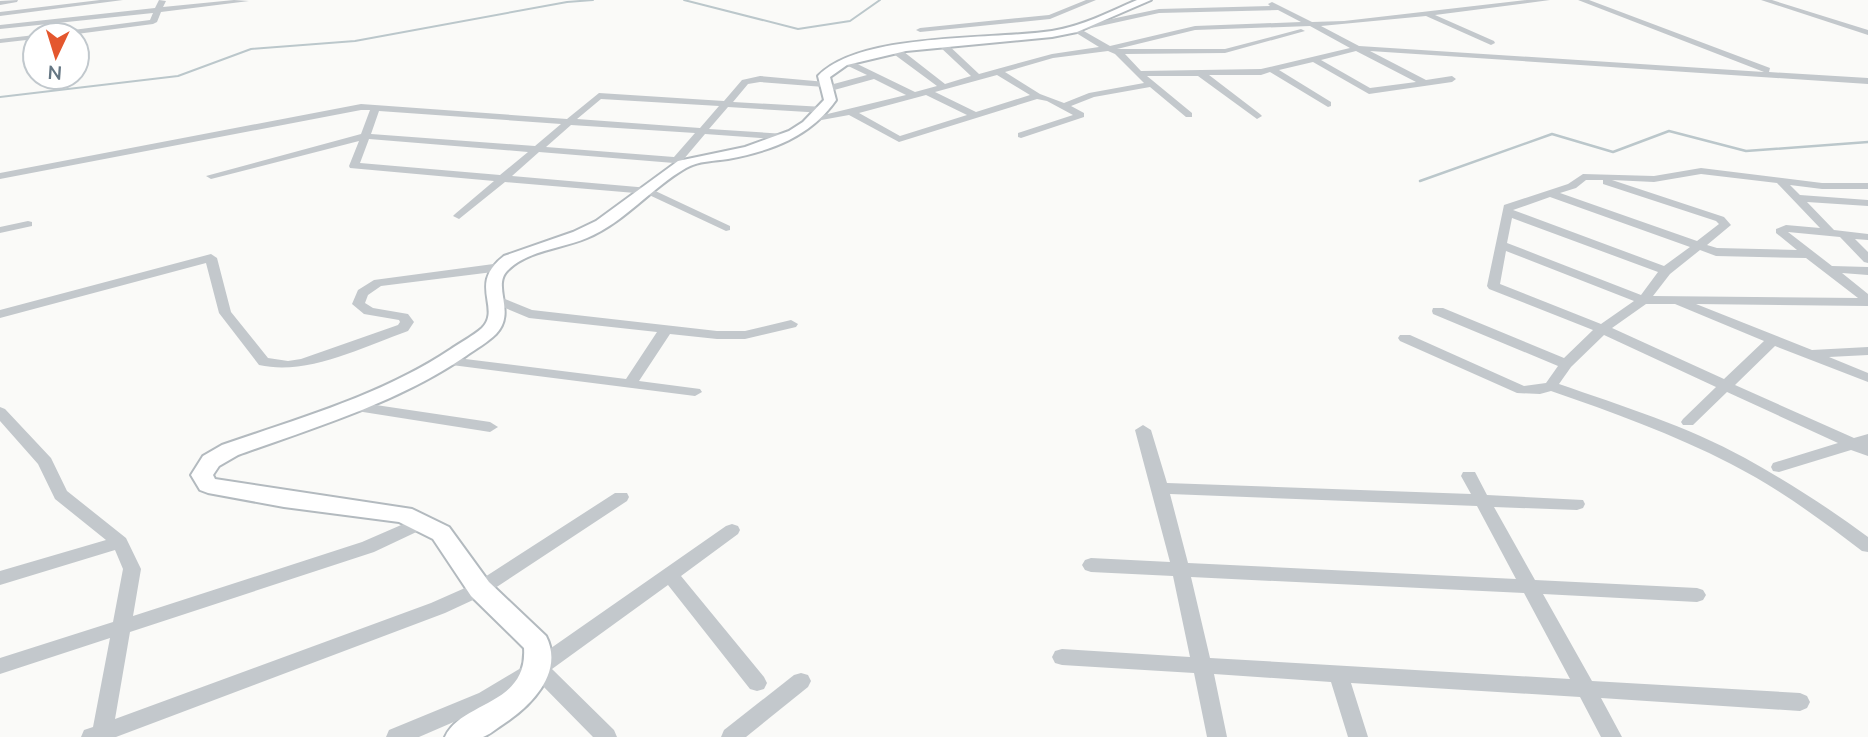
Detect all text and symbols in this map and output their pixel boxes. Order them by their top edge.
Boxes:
north arrow [21,21,91,91]
text: N [47,60,63,85]

